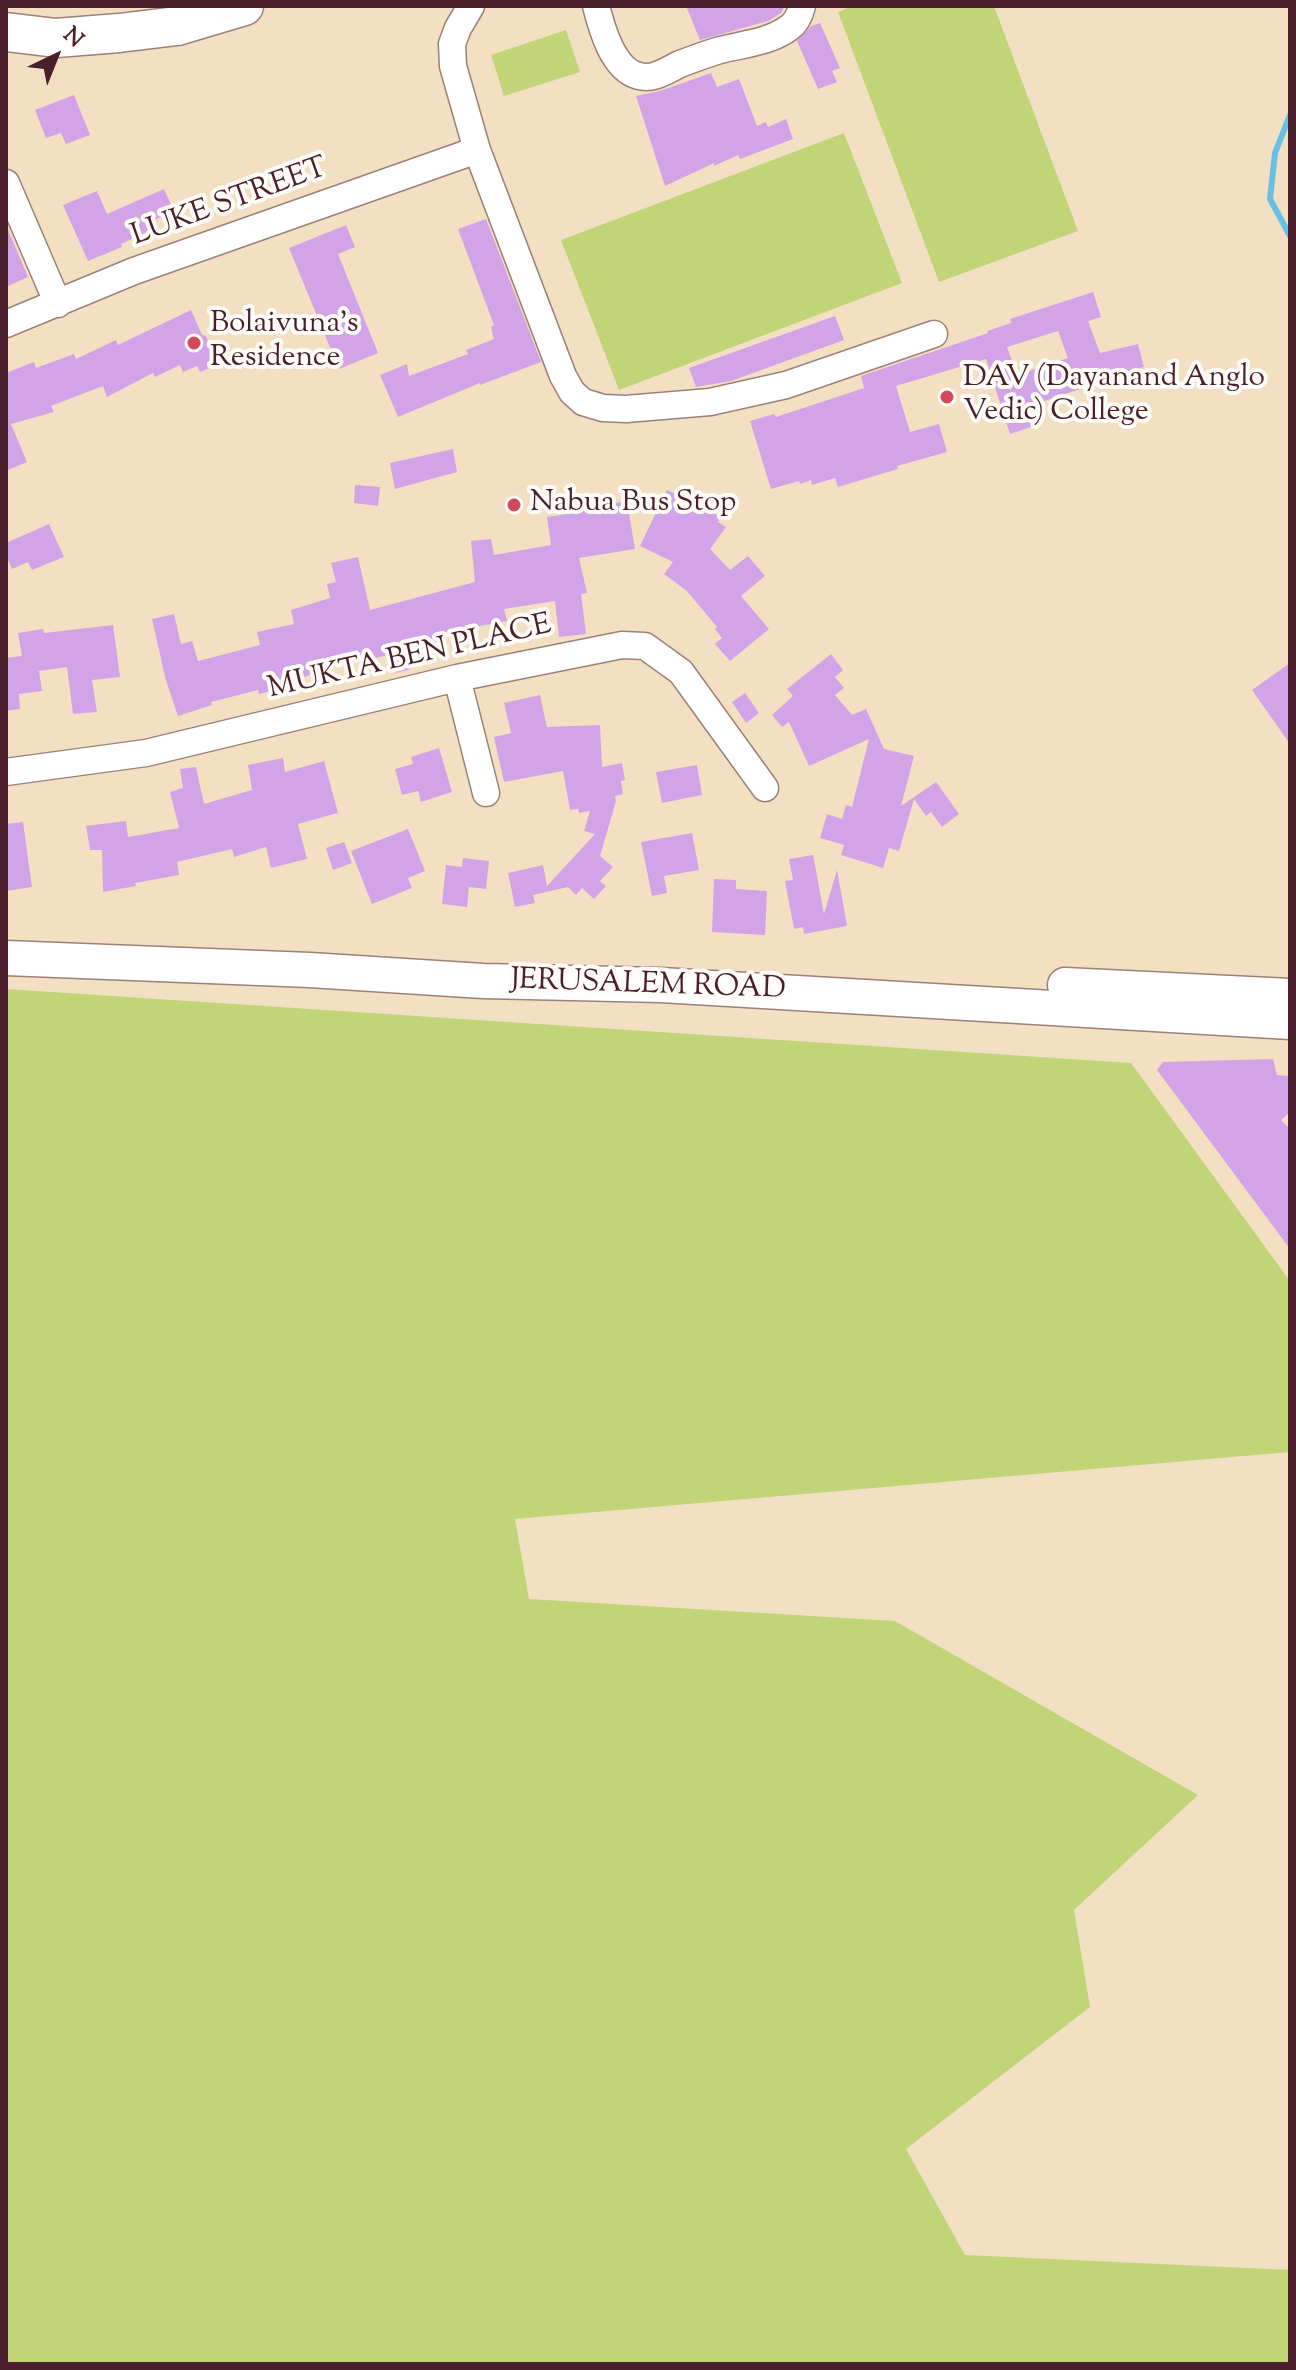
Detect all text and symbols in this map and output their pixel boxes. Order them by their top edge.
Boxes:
north arrow [16,16,96,96]
text: N [55,21,90,56]
street label: LUKE STREET [127,152,333,256]
place label: Bolaivuna's Residence [210,308,359,378]
marker: Bolaivuna's Residence [185,334,203,352]
place label: DAV (Dayanand Anglo Vedic) College [963,362,1265,432]
marker: DAV (Dayanand Anglo Vedic) College [938,388,956,406]
place label: Nabua Bus Stop [530,487,736,523]
marker: Nabua Bus Stop [505,496,523,514]
street label: MUKTA BEN PLACE [265,609,555,709]
street label: JERUSALEM ROAD [510,964,786,1010]

